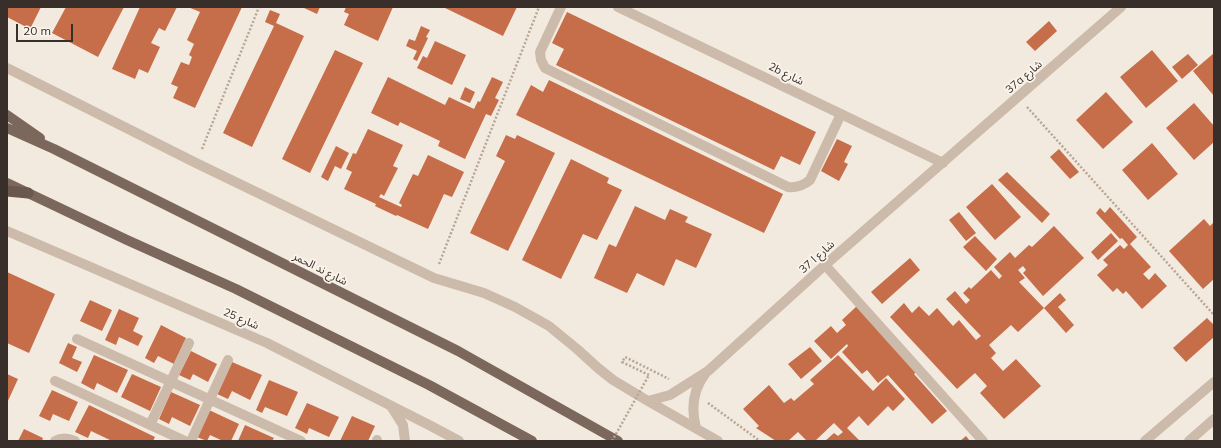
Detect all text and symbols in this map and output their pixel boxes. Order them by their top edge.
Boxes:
scale bar [18,16,75,42]
text: 20 m [23,23,51,38]
street label: 37a شارع [1003,58,1045,96]
street label: 2b شارع [766,60,806,88]
street label: شارع ا 37 [797,238,837,276]
street label: شارع ند الحمر [291,250,349,288]
street label: شارع 25 [221,306,261,332]

